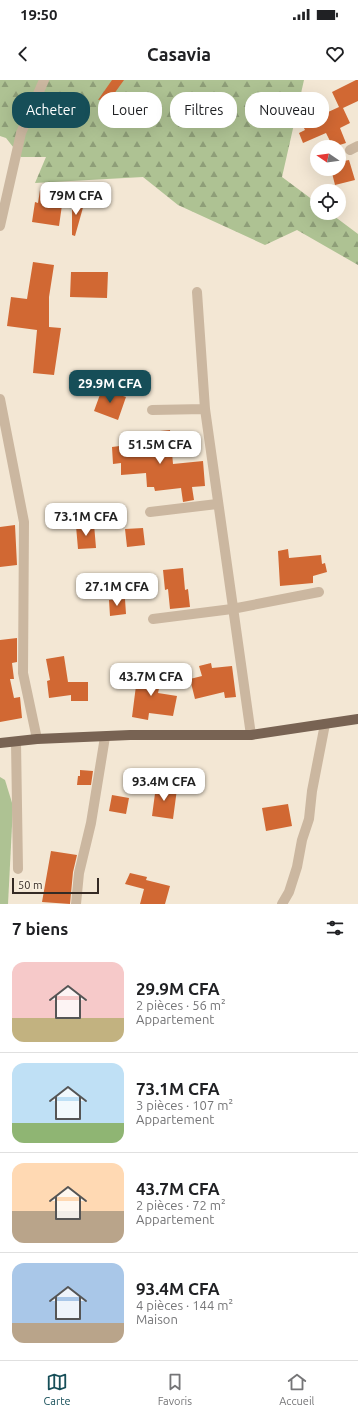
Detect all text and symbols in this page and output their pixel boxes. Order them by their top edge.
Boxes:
text: 19:50 [20,6,58,23]
icon: back [12,43,34,65]
icon: heart [324,43,346,65]
text: Casavia [147,44,211,64]
chip: Acheter [12,92,90,128]
chip: Louer [98,92,162,128]
chip: Filtres [170,92,237,128]
chip: Nouveau [245,92,329,128]
north arrow [310,140,346,176]
map controls [310,140,346,220]
pin: 79M CFA [39,182,113,216]
button: locate [310,184,346,220]
text: 79M CFA [49,188,103,202]
pin: 29.9M CFA [64,370,156,404]
text: 29.9M CFA [78,376,142,390]
pin: 51.5M CFA [114,431,206,465]
text: 51.5M CFA [128,437,192,451]
pin: 73.1M CFA [40,503,132,537]
text: 73.1M CFA [54,509,118,523]
pin: 27.1M CFA [71,573,163,607]
text: 27.1M CFA [85,579,149,593]
pin: 43.7M CFA [105,663,197,697]
text: 43.7M CFA [119,669,183,683]
pin: 93.4M CFA [118,768,210,802]
text: 93.4M CFA [132,774,196,788]
scale bar [12,876,99,895]
text: 50 m [18,879,42,891]
icon: filters [324,917,346,939]
text: 7 biens [12,919,68,938]
icon: home [44,978,92,1026]
text: 29.9M CFA [136,979,220,998]
text: 2 pièces · 56 m² [136,998,226,1012]
text: Appartement [136,1012,214,1026]
icon: home [44,1079,92,1127]
text: 73.1M CFA [136,1079,220,1098]
text: 3 pièces · 107 m² [136,1098,233,1112]
text: Appartement [136,1112,214,1126]
icon: home [44,1179,92,1227]
text: 43.7M CFA [136,1179,220,1198]
text: 2 pièces · 72 m² [136,1198,226,1212]
text: Appartement [136,1212,214,1226]
icon: home [44,1279,92,1327]
text: 93.4M CFA [136,1279,220,1298]
text: 4 pièces · 144 m² [136,1298,233,1312]
text: Maison [136,1312,178,1326]
tab: Carte [44,1371,71,1407]
tab: Favoris [158,1371,192,1407]
tab: Accueil [279,1371,314,1407]

